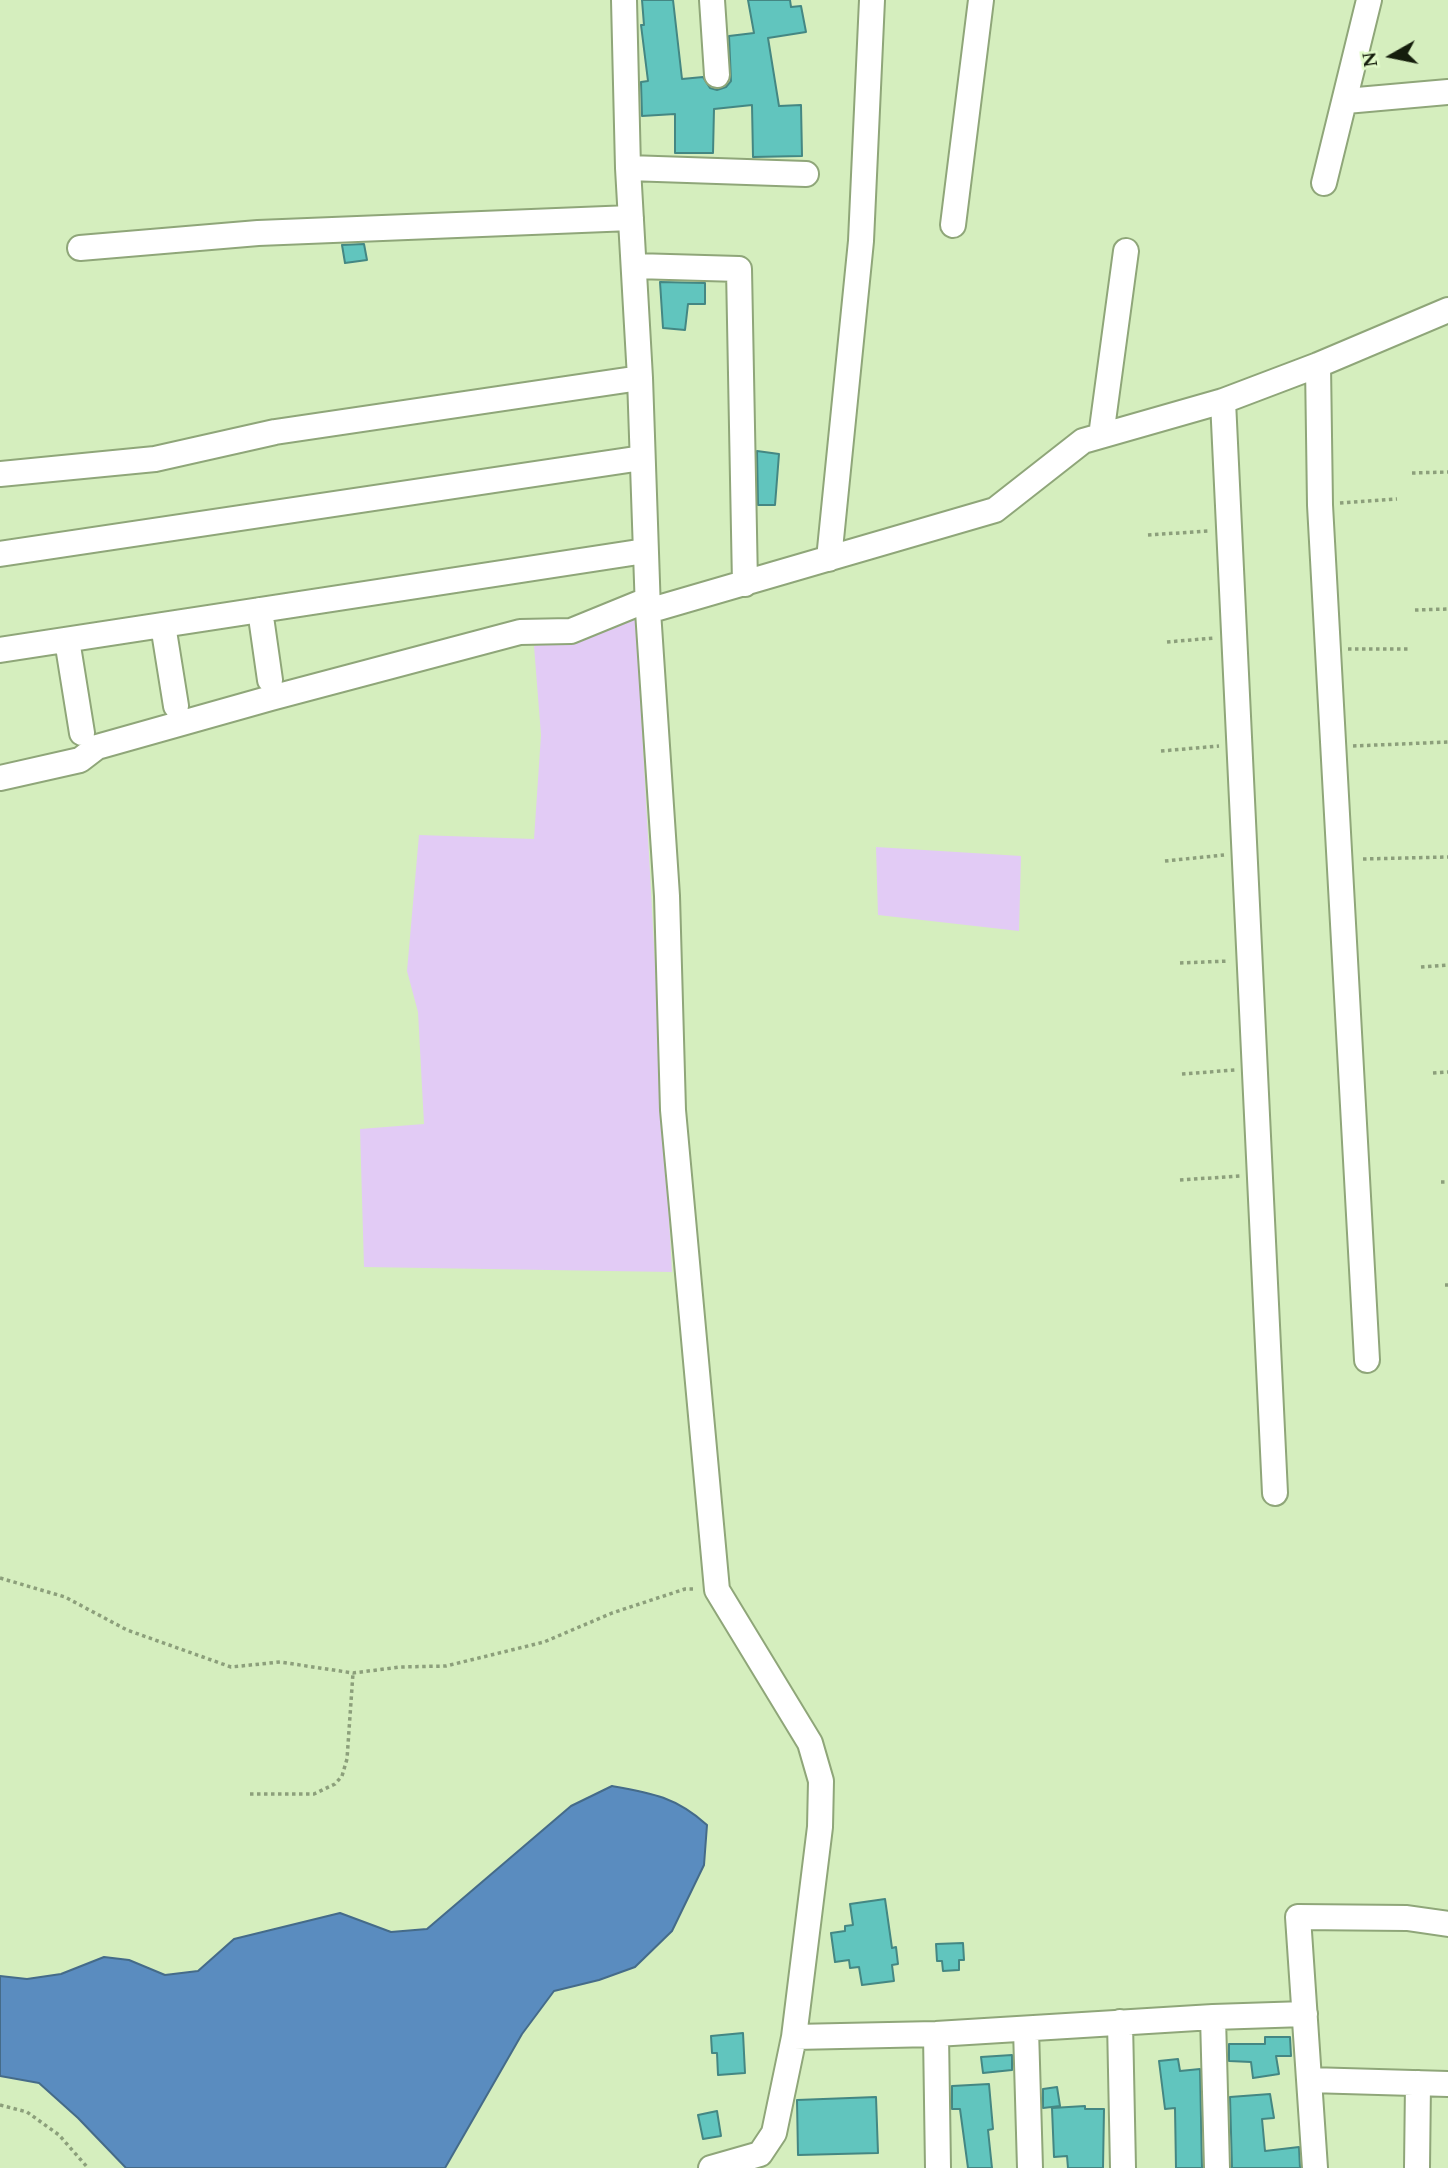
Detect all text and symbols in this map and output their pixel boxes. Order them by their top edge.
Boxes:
north arrow [1357,21,1427,91]
text: N [1355,49,1386,69]

